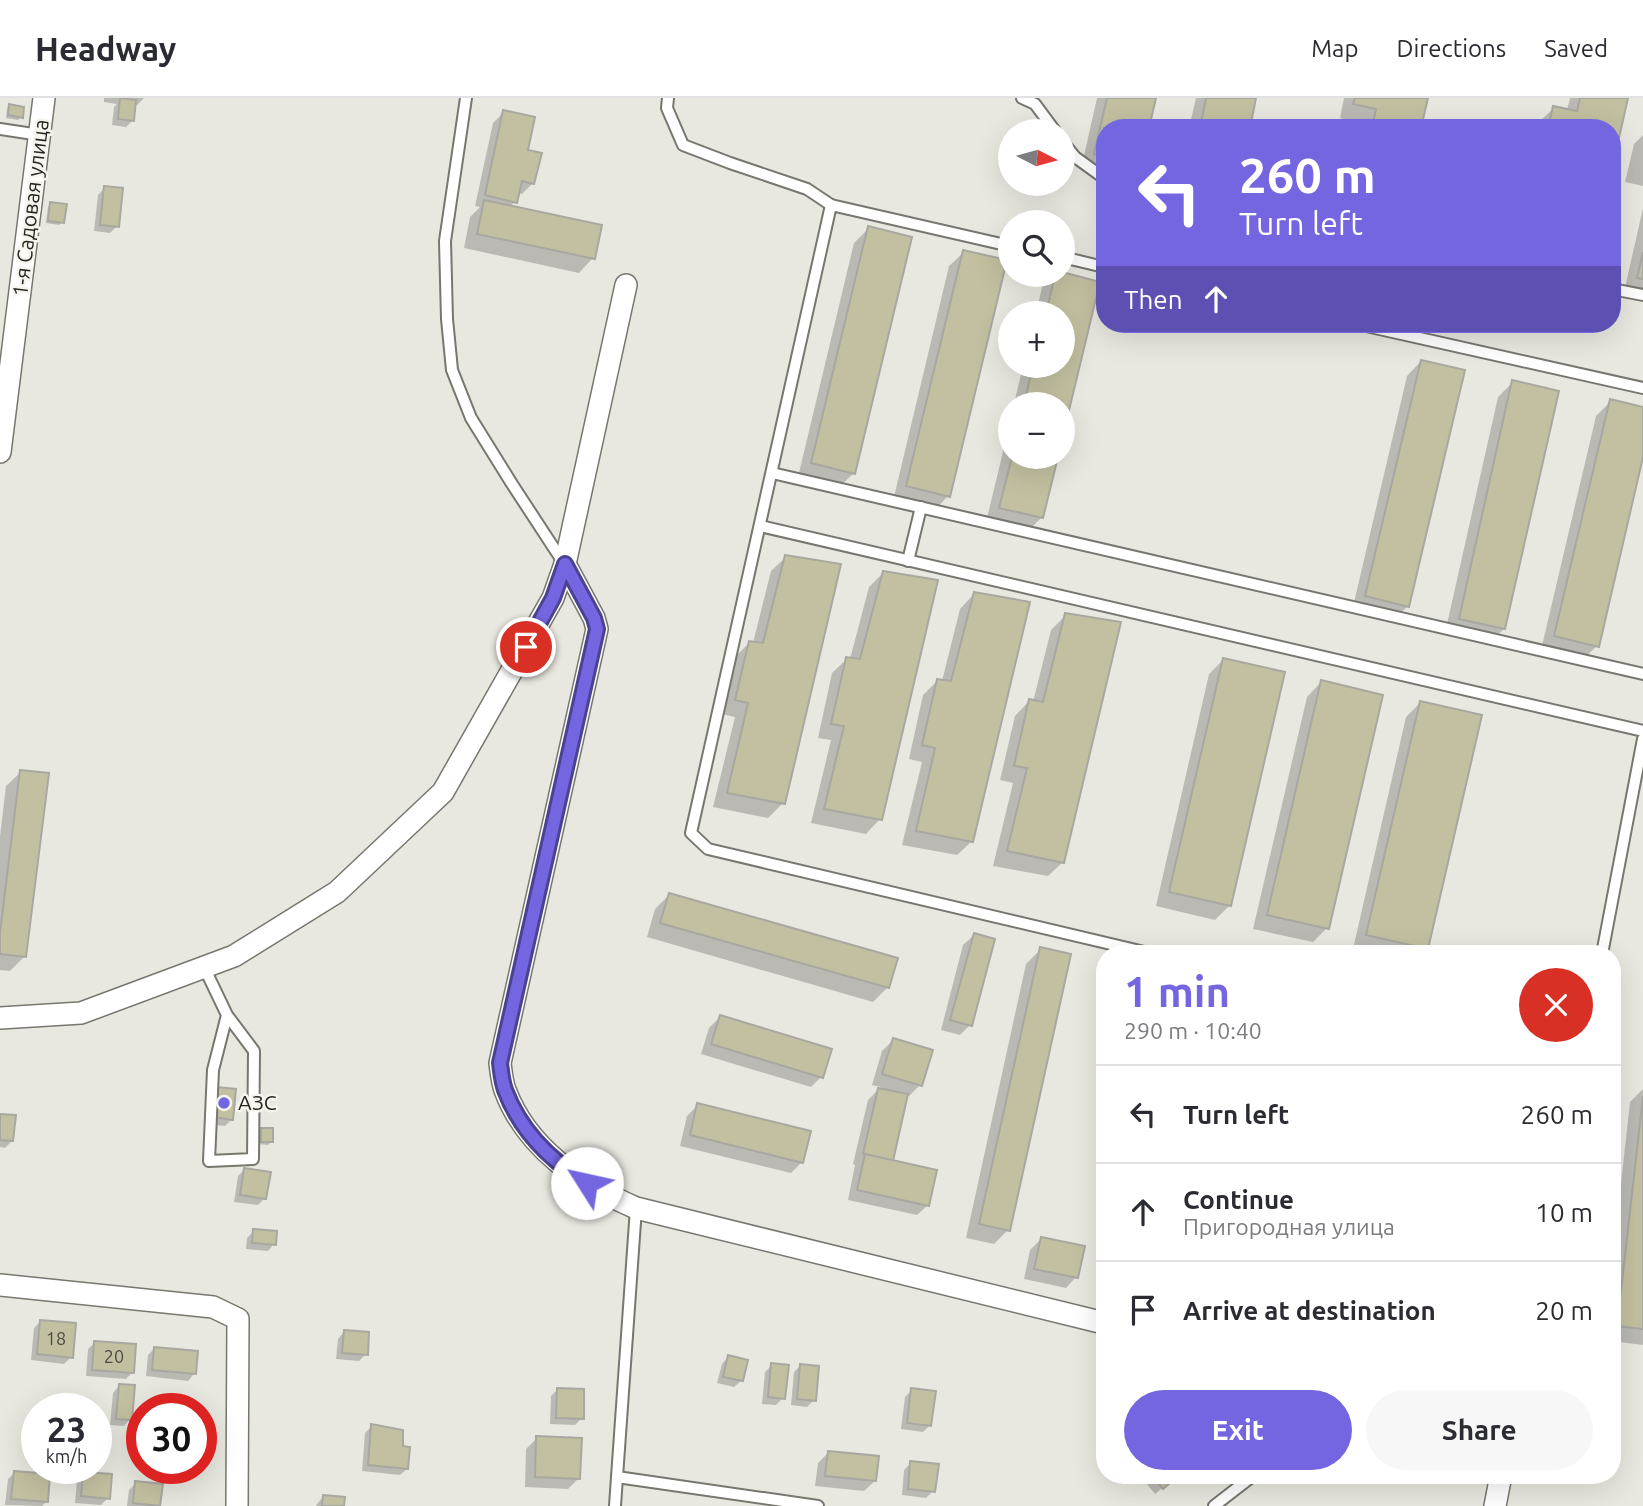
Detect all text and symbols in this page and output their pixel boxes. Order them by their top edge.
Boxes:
text: Headway [35,30,176,67]
text: Map [1311,35,1358,62]
text: Directions [1396,35,1506,62]
text: Saved [1544,35,1608,62]
street label: 1-я Садовая улица [7,118,53,298]
north arrow [998,119,1074,196]
map controls [998,119,1075,469]
icon: left [1124,147,1215,238]
text: 260 m [1239,147,1376,202]
text: Turn left [1239,205,1363,241]
button: search [998,210,1075,287]
icon: ahead [1197,280,1235,318]
text: Then [1124,285,1183,314]
button: + [998,301,1075,378]
button: − [998,392,1075,469]
pin [496,617,556,677]
icon: arrive [507,628,545,666]
text: 1 min [1124,968,1230,1015]
button: close [1519,968,1593,1042]
text: 290 m · 10:40 [1124,1018,1262,1043]
place label: АЗС [238,1090,277,1114]
marker: АЗС [216,1095,232,1111]
icon: left [1124,1095,1162,1133]
text: Turn left [1183,1100,1289,1129]
text: 260 m [1521,1100,1593,1129]
position arrow [550,1146,624,1220]
text: Continue [1183,1185,1294,1214]
icon: ahead [1124,1193,1162,1231]
text: 10 m [1535,1198,1593,1227]
text: Пригородная улица [1183,1214,1395,1239]
icon: arrive [1124,1291,1162,1329]
text: Arrive at destination [1183,1296,1436,1325]
text: 20 m [1535,1296,1593,1325]
house number: 18 [46,1328,66,1348]
house number: 20 [104,1346,124,1366]
button: Exit [1124,1390,1352,1470]
button: Share [1366,1390,1593,1470]
speed limit sign: 30 [126,1393,217,1484]
text: 23 [47,1409,86,1449]
text: km/h [46,1446,87,1466]

